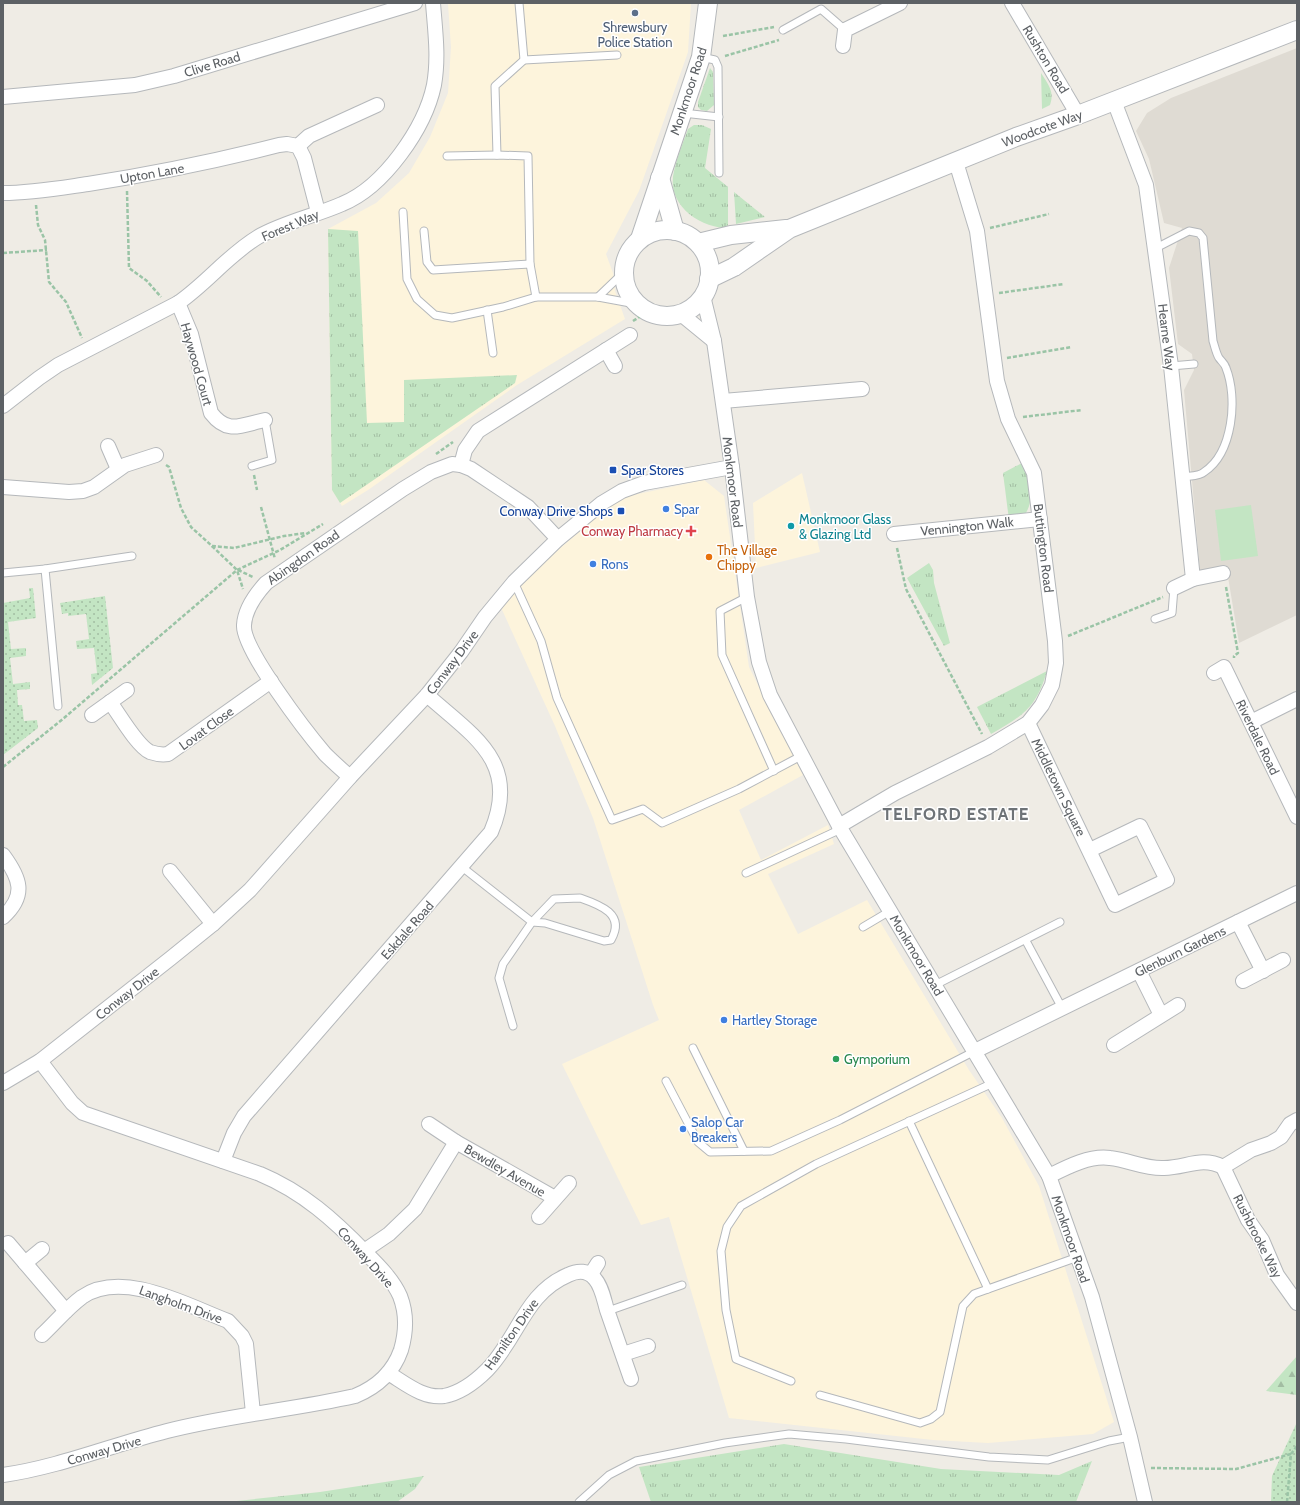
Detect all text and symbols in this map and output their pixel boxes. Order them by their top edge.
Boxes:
marker: Shrewsbury Police Station [630,8,640,18]
place label: Shrewsbury Police Station [597,19,673,50]
street label: Rushton Road [1019,22,1073,96]
street label: Monkmoor Road [666,45,710,137]
street label: Clive Road [182,48,242,80]
street label: Woodcote Way [1000,106,1085,150]
street label: Upton Lane [119,159,186,186]
street label: Forest Way [259,206,322,244]
street label: Hearne Way [1155,303,1179,372]
street label: Haywood Court [178,321,217,408]
street label: Monkmoor Road [719,436,747,528]
place label: Spar Stores [621,462,684,478]
marker: Spar Stores [608,465,618,475]
place label: Spar [674,501,700,517]
place label: Conway Drive Shops [500,503,614,519]
street label: Buttington Road [1031,503,1057,593]
marker: Spar [661,504,671,514]
marker: Conway Drive Shops [616,506,626,516]
place label: Monkmoor Glass & Glazing Ltd [799,511,892,542]
street label: Vennington Walk [920,513,1014,539]
marker: Monkmoor Glass & Glazing Ltd [786,521,796,531]
place label: Conway Pharmacy [581,523,683,539]
street label: Abingdon Road [264,526,342,588]
marker: Conway Pharmacy [686,526,696,536]
place label: The Village Chippy [717,542,778,573]
marker: The Village Chippy [704,552,714,562]
place label: Rons [601,556,629,572]
marker: Rons [588,559,598,569]
street label: Conway Drive [423,627,482,697]
street label: Riverdale Road [1233,697,1283,777]
street label: Lovat Close [176,703,237,753]
street label: Middletown Square [1028,735,1090,839]
district label: TELFORD ESTATE [883,804,1029,824]
street label: Eskdale Road [377,897,437,963]
street label: Monkmoor Road [887,912,947,998]
street label: Glenburn Gardens [1132,922,1229,980]
street label: Conway Drive [92,963,162,1023]
place label: Hartley Storage [732,1012,817,1028]
marker: Hartley Storage [719,1015,729,1025]
place label: Gymporium [844,1051,910,1067]
marker: Gymporium [831,1054,841,1064]
place label: Salop Car Breakers [691,1114,744,1145]
marker: Salop Car Breakers [678,1124,688,1134]
street label: Bewdley Avenue [461,1140,549,1200]
street label: Rushbrooke Way [1230,1191,1286,1281]
street label: Monkmoor Road [1049,1193,1093,1285]
street label: Conway Drive [335,1223,398,1291]
street label: Langholm Drive [137,1282,225,1327]
street label: Hamilton Drive [481,1295,542,1373]
street label: Conway Drive [65,1432,143,1468]

